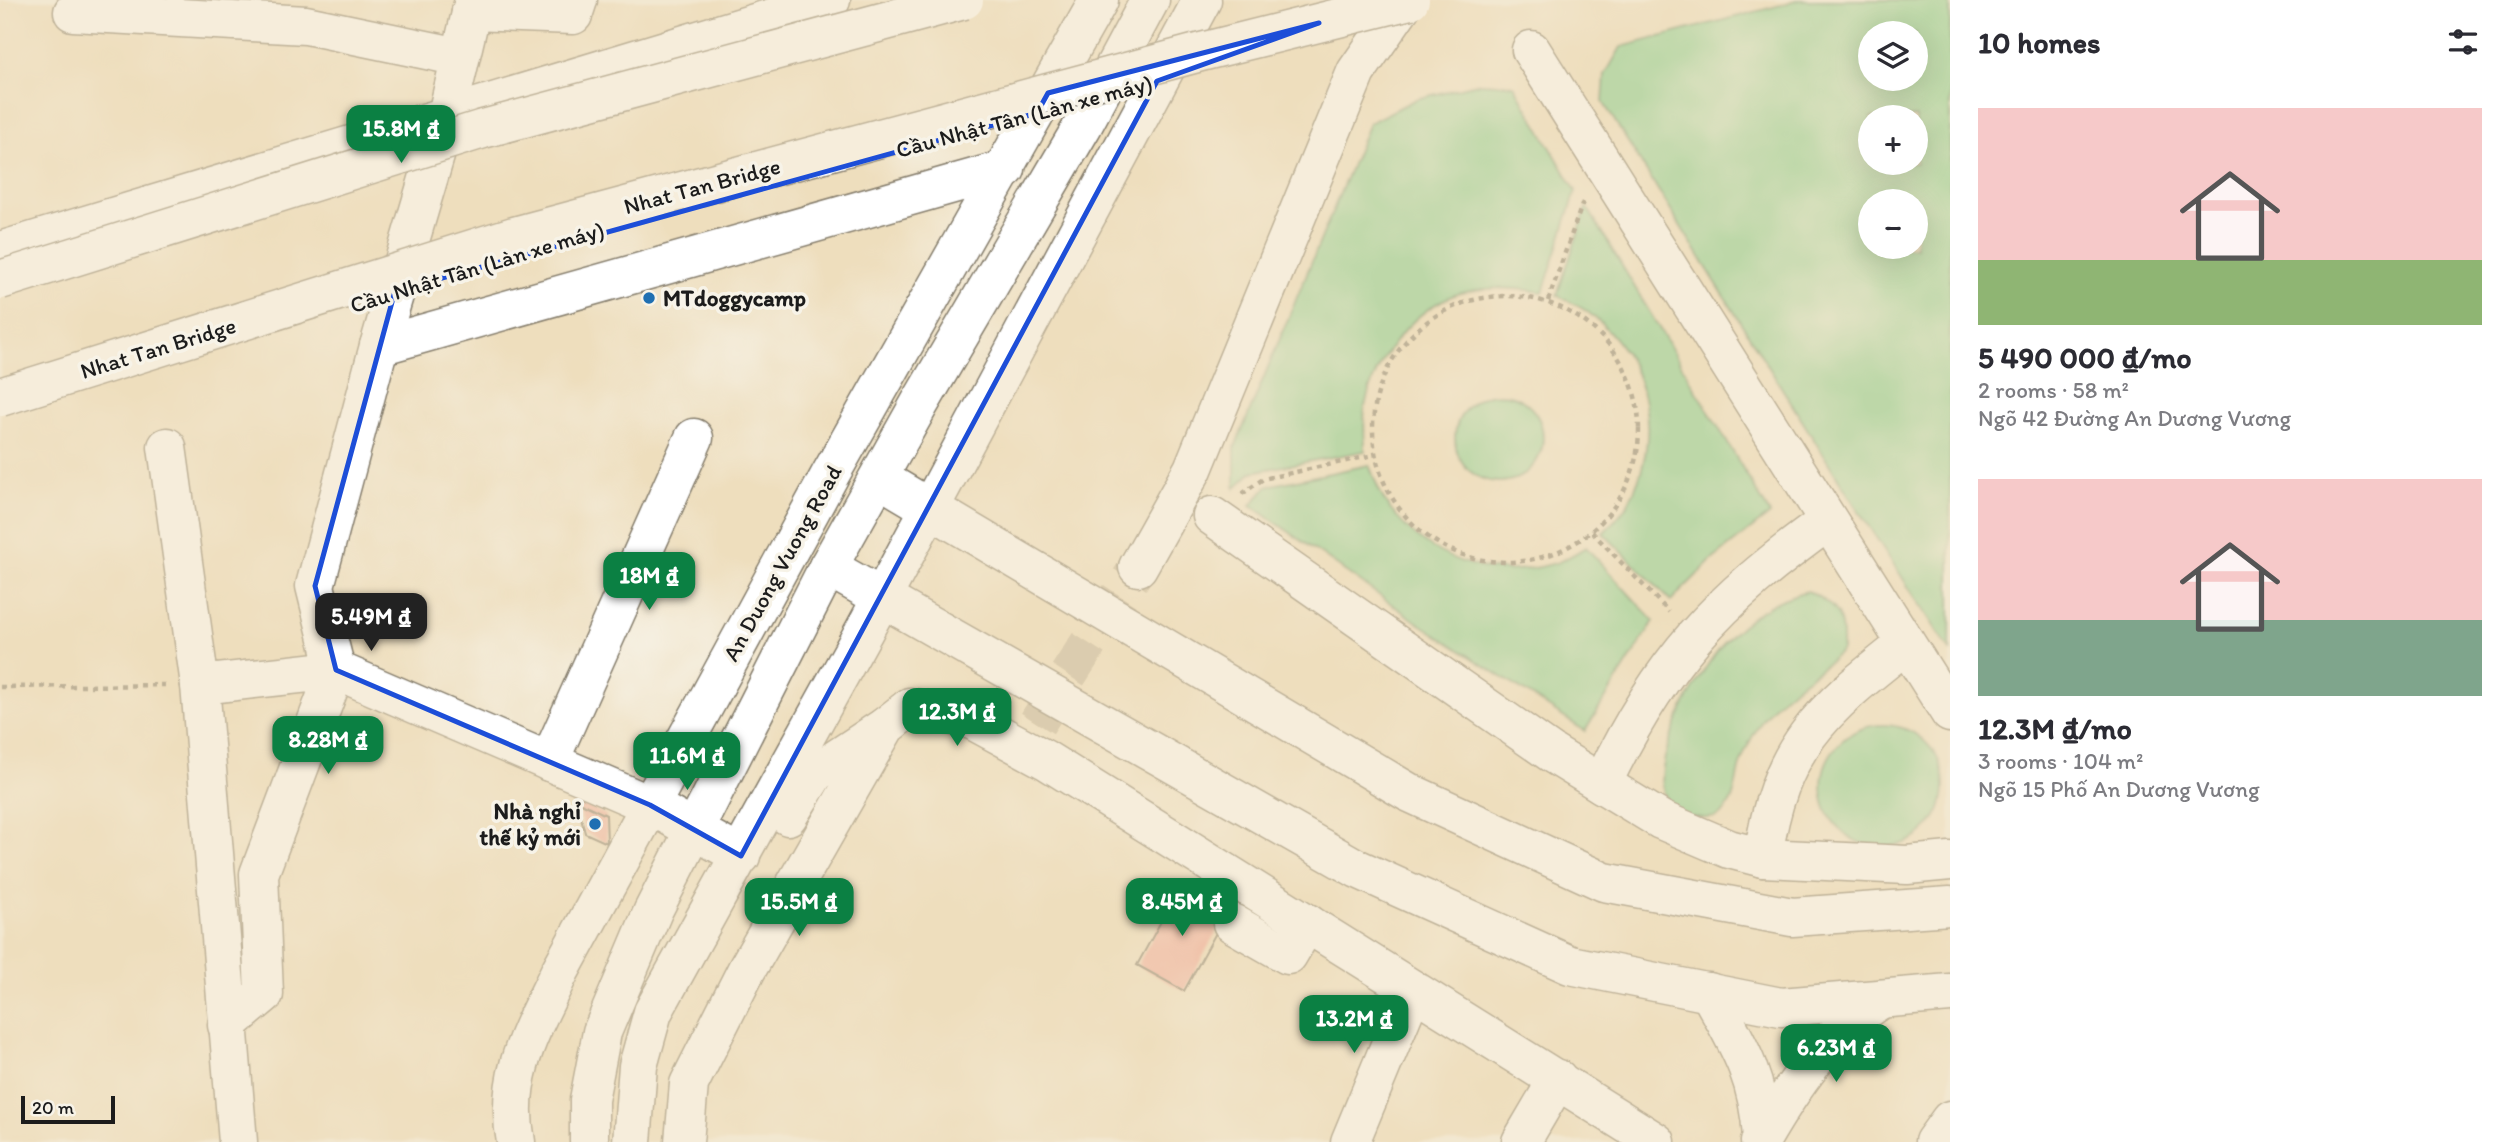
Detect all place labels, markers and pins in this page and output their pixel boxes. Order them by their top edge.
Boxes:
pin: 15.8M ₫ [336,106,466,165]
place label: MTdoggycamp [663,284,806,312]
marker: MTdoggycamp [641,290,657,306]
pin: 18M ₫ [600,552,698,612]
pin: 5.49M ₫ [306,594,436,653]
pin: 12.3M ₫ [892,688,1022,748]
pin: 8.28M ₫ [263,716,393,776]
pin: 11.6M ₫ [622,732,752,792]
place label: Nhà nghỉ thế kỷ mới [480,797,581,851]
marker: Nhà nghỉ thế kỷ mới [587,816,603,832]
pin: 15.5M ₫ [734,878,864,938]
pin: 8.45M ₫ [1117,878,1247,938]
pin: 13.2M ₫ [1289,996,1419,1055]
pin: 6.23M ₫ [1771,1024,1901,1084]

